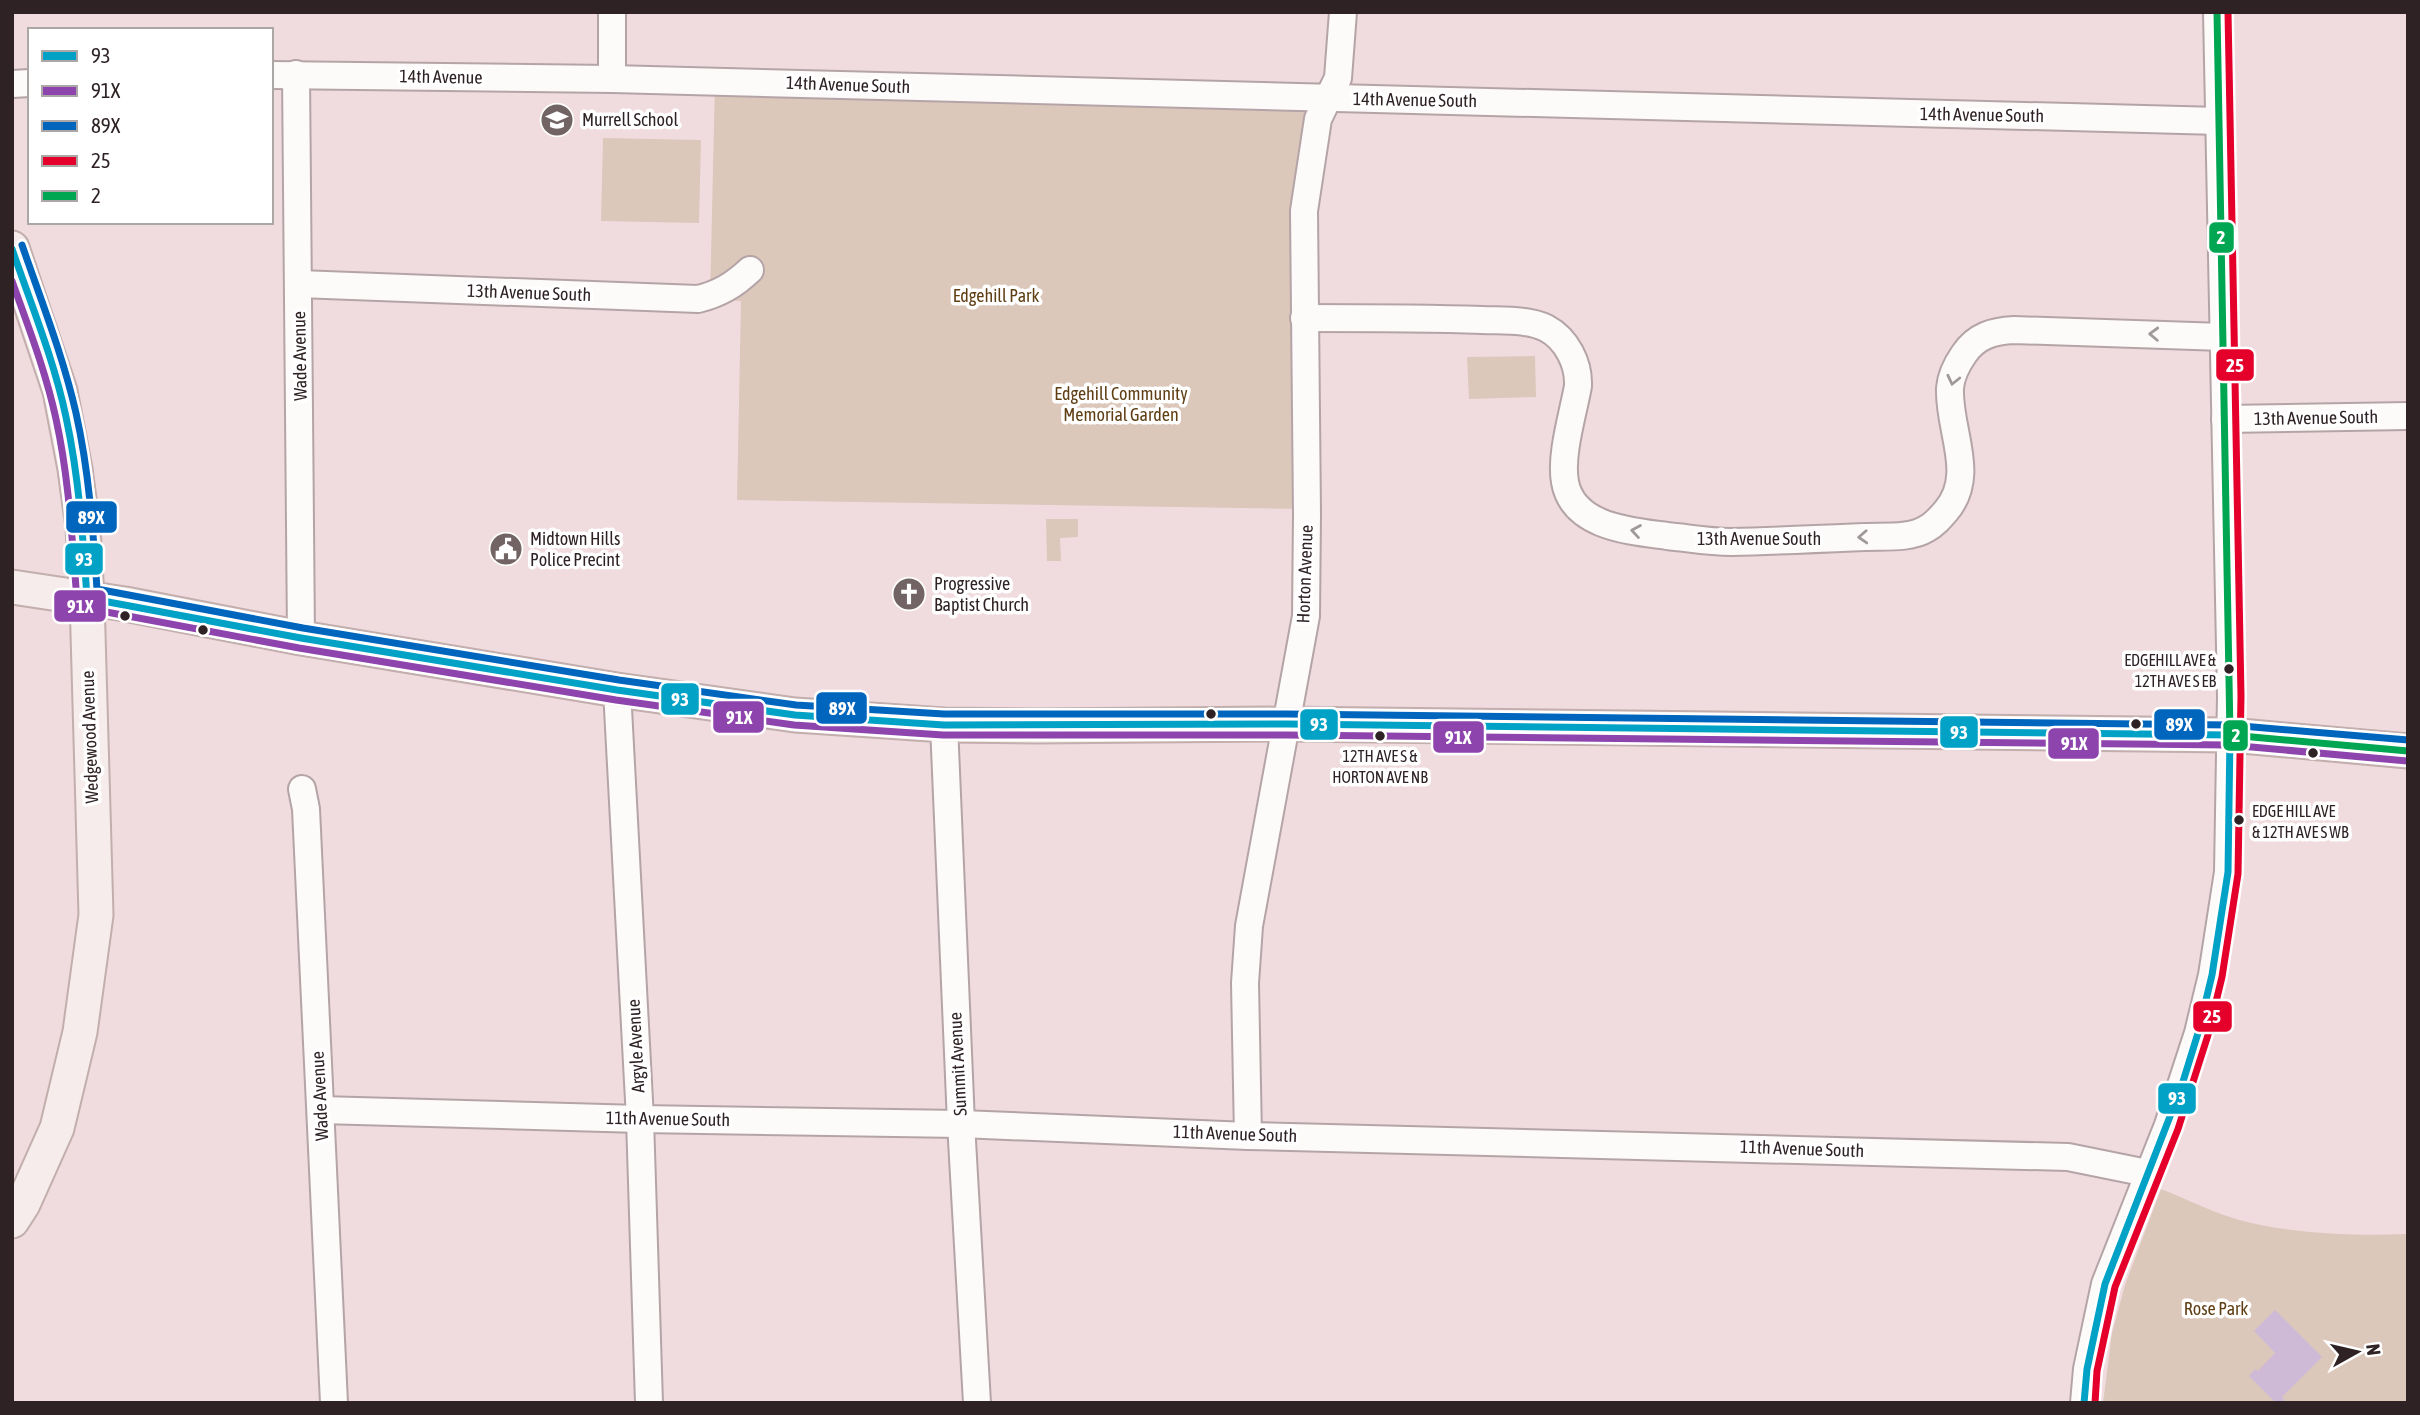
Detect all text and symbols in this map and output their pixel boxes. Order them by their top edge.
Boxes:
legend [28,28,273,224]
text: 93 [91,43,111,67]
street label: 14th Avenue [399,65,483,88]
street label: 14th Avenue South [786,72,910,97]
text: 91X [91,78,121,102]
street label: 14th Avenue South [1353,88,1477,111]
school or university icon: Murrell School [538,101,576,139]
street label: 14th Avenue South [1920,103,2044,126]
place label: Murrell School [582,109,678,130]
text: 89X [91,113,121,137]
text: 25 [91,148,111,172]
text: 2 [91,183,101,207]
line badge: 2 [2208,221,2235,254]
text: 2 [2217,226,2226,248]
street label: 13th Avenue South [467,280,591,305]
park label: Edgehill Park [953,285,1039,306]
street label: Wade Avenue [288,311,311,401]
one-way arrow [2149,327,2160,342]
line badge: 25 [2215,348,2255,382]
text: 25 [2226,354,2244,376]
one-way arrow [1947,374,1961,386]
park label: Edgehill Community Memorial Garden [1054,383,1188,425]
street label: 13th Avenue South [2254,406,2378,429]
line badge: 89X [65,500,118,534]
text: 89X [78,506,105,528]
street label: Horton Avenue [1292,524,1317,624]
one-way arrow [1630,524,1642,539]
place label: Midtown Hills Police Precint [530,528,620,570]
street label: 13th Avenue South [1697,528,1821,549]
public building icon: Midtown Hills Police Precint [487,530,525,568]
one-way arrow [1857,530,1868,545]
line badge: 93 [64,542,104,576]
text: 93 [75,548,93,570]
place label: Progressive Baptist Church [934,573,1029,615]
church icon: Progressive Baptist Church [890,575,928,613]
line badge: 91X [53,589,107,623]
text: 91X [67,595,94,617]
unlabelled marker [118,609,132,623]
unlabelled marker [196,623,210,637]
place label: EDGEHILL AVE & 12TH AVE S EB [2124,651,2217,690]
marker: EDGEHILL AVE & 12TH AVE S EB [2222,662,2236,676]
street label: Wedgewood Avenue [77,670,102,804]
line badge: 93 [660,682,700,716]
text: 93 [671,688,689,710]
line badge: 89X [815,691,868,725]
text: 89X [829,697,856,719]
line badge: 91X [712,700,765,734]
text: 91X [726,706,753,728]
unlabelled marker [1204,707,1218,721]
line badge: 93 [1299,708,1339,741]
line badge: 89X [2153,708,2206,741]
text: 93 [1310,713,1328,735]
text: 89X [2166,713,2193,735]
line badge: 93 [1939,715,1979,749]
unlabelled marker [2129,717,2143,731]
line badge: 2 [2222,719,2249,752]
line badge: 91X [1432,720,1485,754]
text: 93 [1950,721,1968,743]
text: 2 [2232,724,2241,746]
text: 91X [1445,726,1472,748]
line badge: 91X [2047,727,2100,760]
marker: 12TH AVE S & HORTON AVE NB [1373,729,1387,743]
text: 91X [2061,732,2088,754]
unlabelled marker [2306,746,2320,760]
place label: 12TH AVE S & HORTON AVE NB [1332,747,1428,786]
place label: EDGE HILL AVE & 12TH AVE S WB [2252,802,2349,841]
marker: EDGE HILL AVE & 12TH AVE S WB [2232,813,2246,827]
street label: Argyle Avenue [623,999,648,1093]
line badge: 25 [2192,1000,2233,1033]
text: 25 [2203,1005,2221,1027]
street label: Summit Avenue [944,1012,971,1116]
street label: Wade Avenue [307,1051,332,1141]
line badge: 93 [2157,1082,2197,1115]
text: 93 [2168,1087,2186,1109]
street label: 11th Avenue South [606,1107,730,1130]
street label: 11th Avenue South [1173,1121,1297,1146]
street label: 11th Avenue South [1740,1136,1864,1161]
park label: Rose Park [2184,1298,2248,1319]
north arrow [2322,1317,2392,1387]
text: N [2362,1343,2386,1357]

